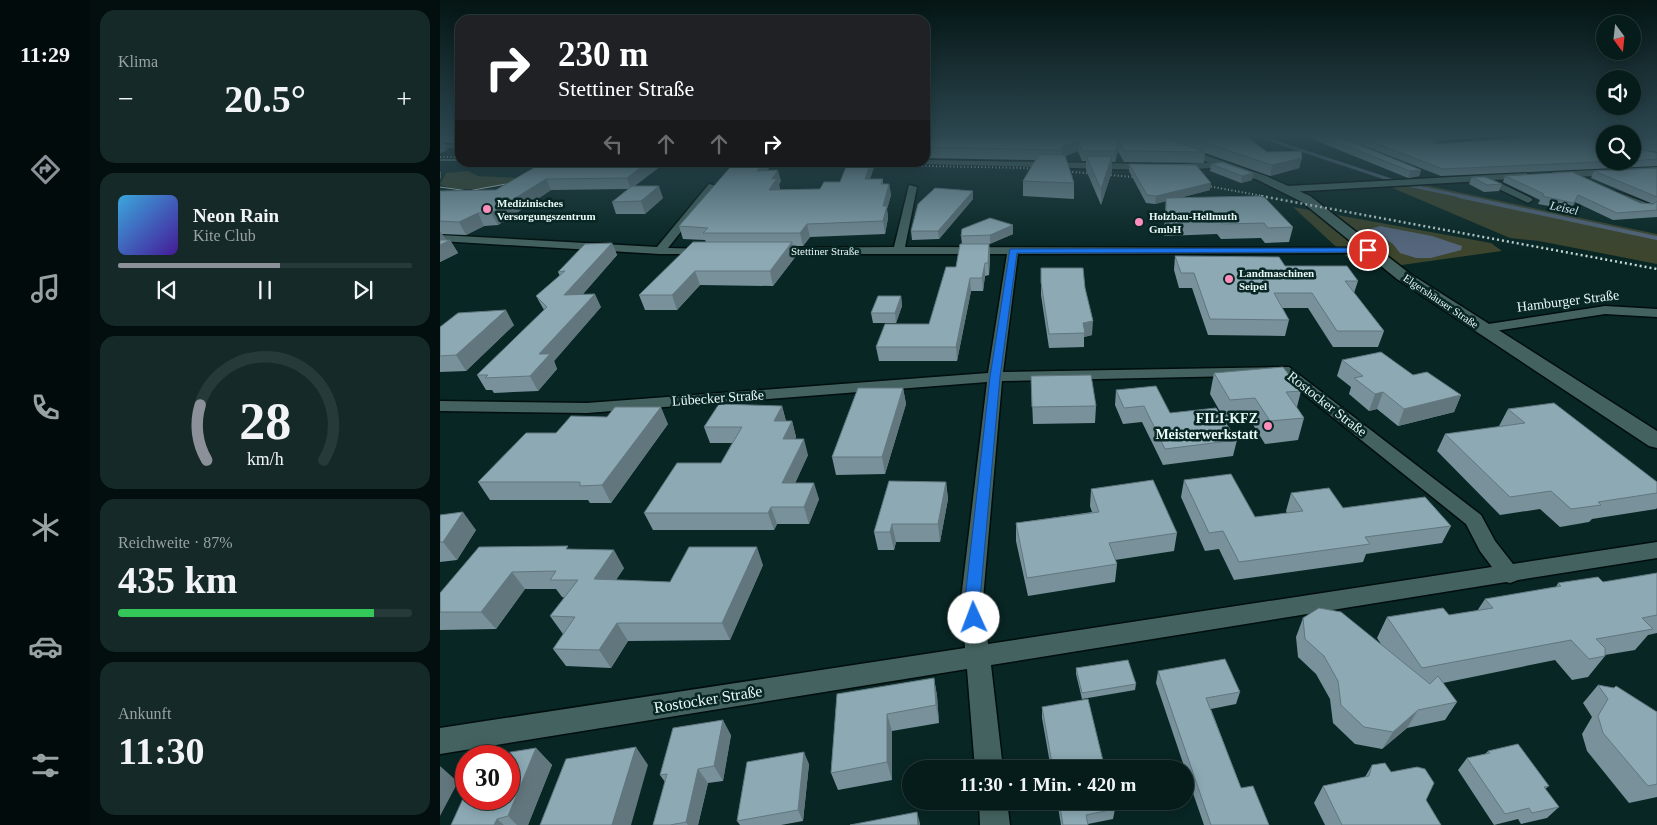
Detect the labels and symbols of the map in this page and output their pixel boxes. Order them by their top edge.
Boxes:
north arrow [1596,15,1641,60]
place label: Medizinisches Versorgungszentrum [497,197,596,222]
water label: Leisel [1548,198,1580,218]
marker: Medizinisches Versorgungszentrum [481,203,493,215]
place label: Holzbau-Hellmuth GmbH [1149,210,1237,235]
marker: Holzbau-Hellmuth GmbH [1133,216,1145,228]
pin [1347,229,1389,271]
street label: Stettiner Straße [791,245,859,257]
place label: Landmaschinen Seipel [1239,267,1314,292]
street label: Elgershäuser Straße [1401,272,1481,331]
marker: Landmaschinen Seipel [1223,273,1235,285]
street label: Hamburger Straße [1516,287,1620,315]
street label: Rostocker Straße [1285,369,1369,439]
street label: Lübecker Straße [672,387,764,409]
place label: FILI-KFZ Meisterwerkstatt [1155,411,1258,442]
marker: FILI-KFZ Meisterwerkstatt [1262,420,1274,432]
position arrow [947,591,999,643]
street label: Rostocker Straße [652,682,764,716]
speed limit sign: 30 [455,745,520,810]

